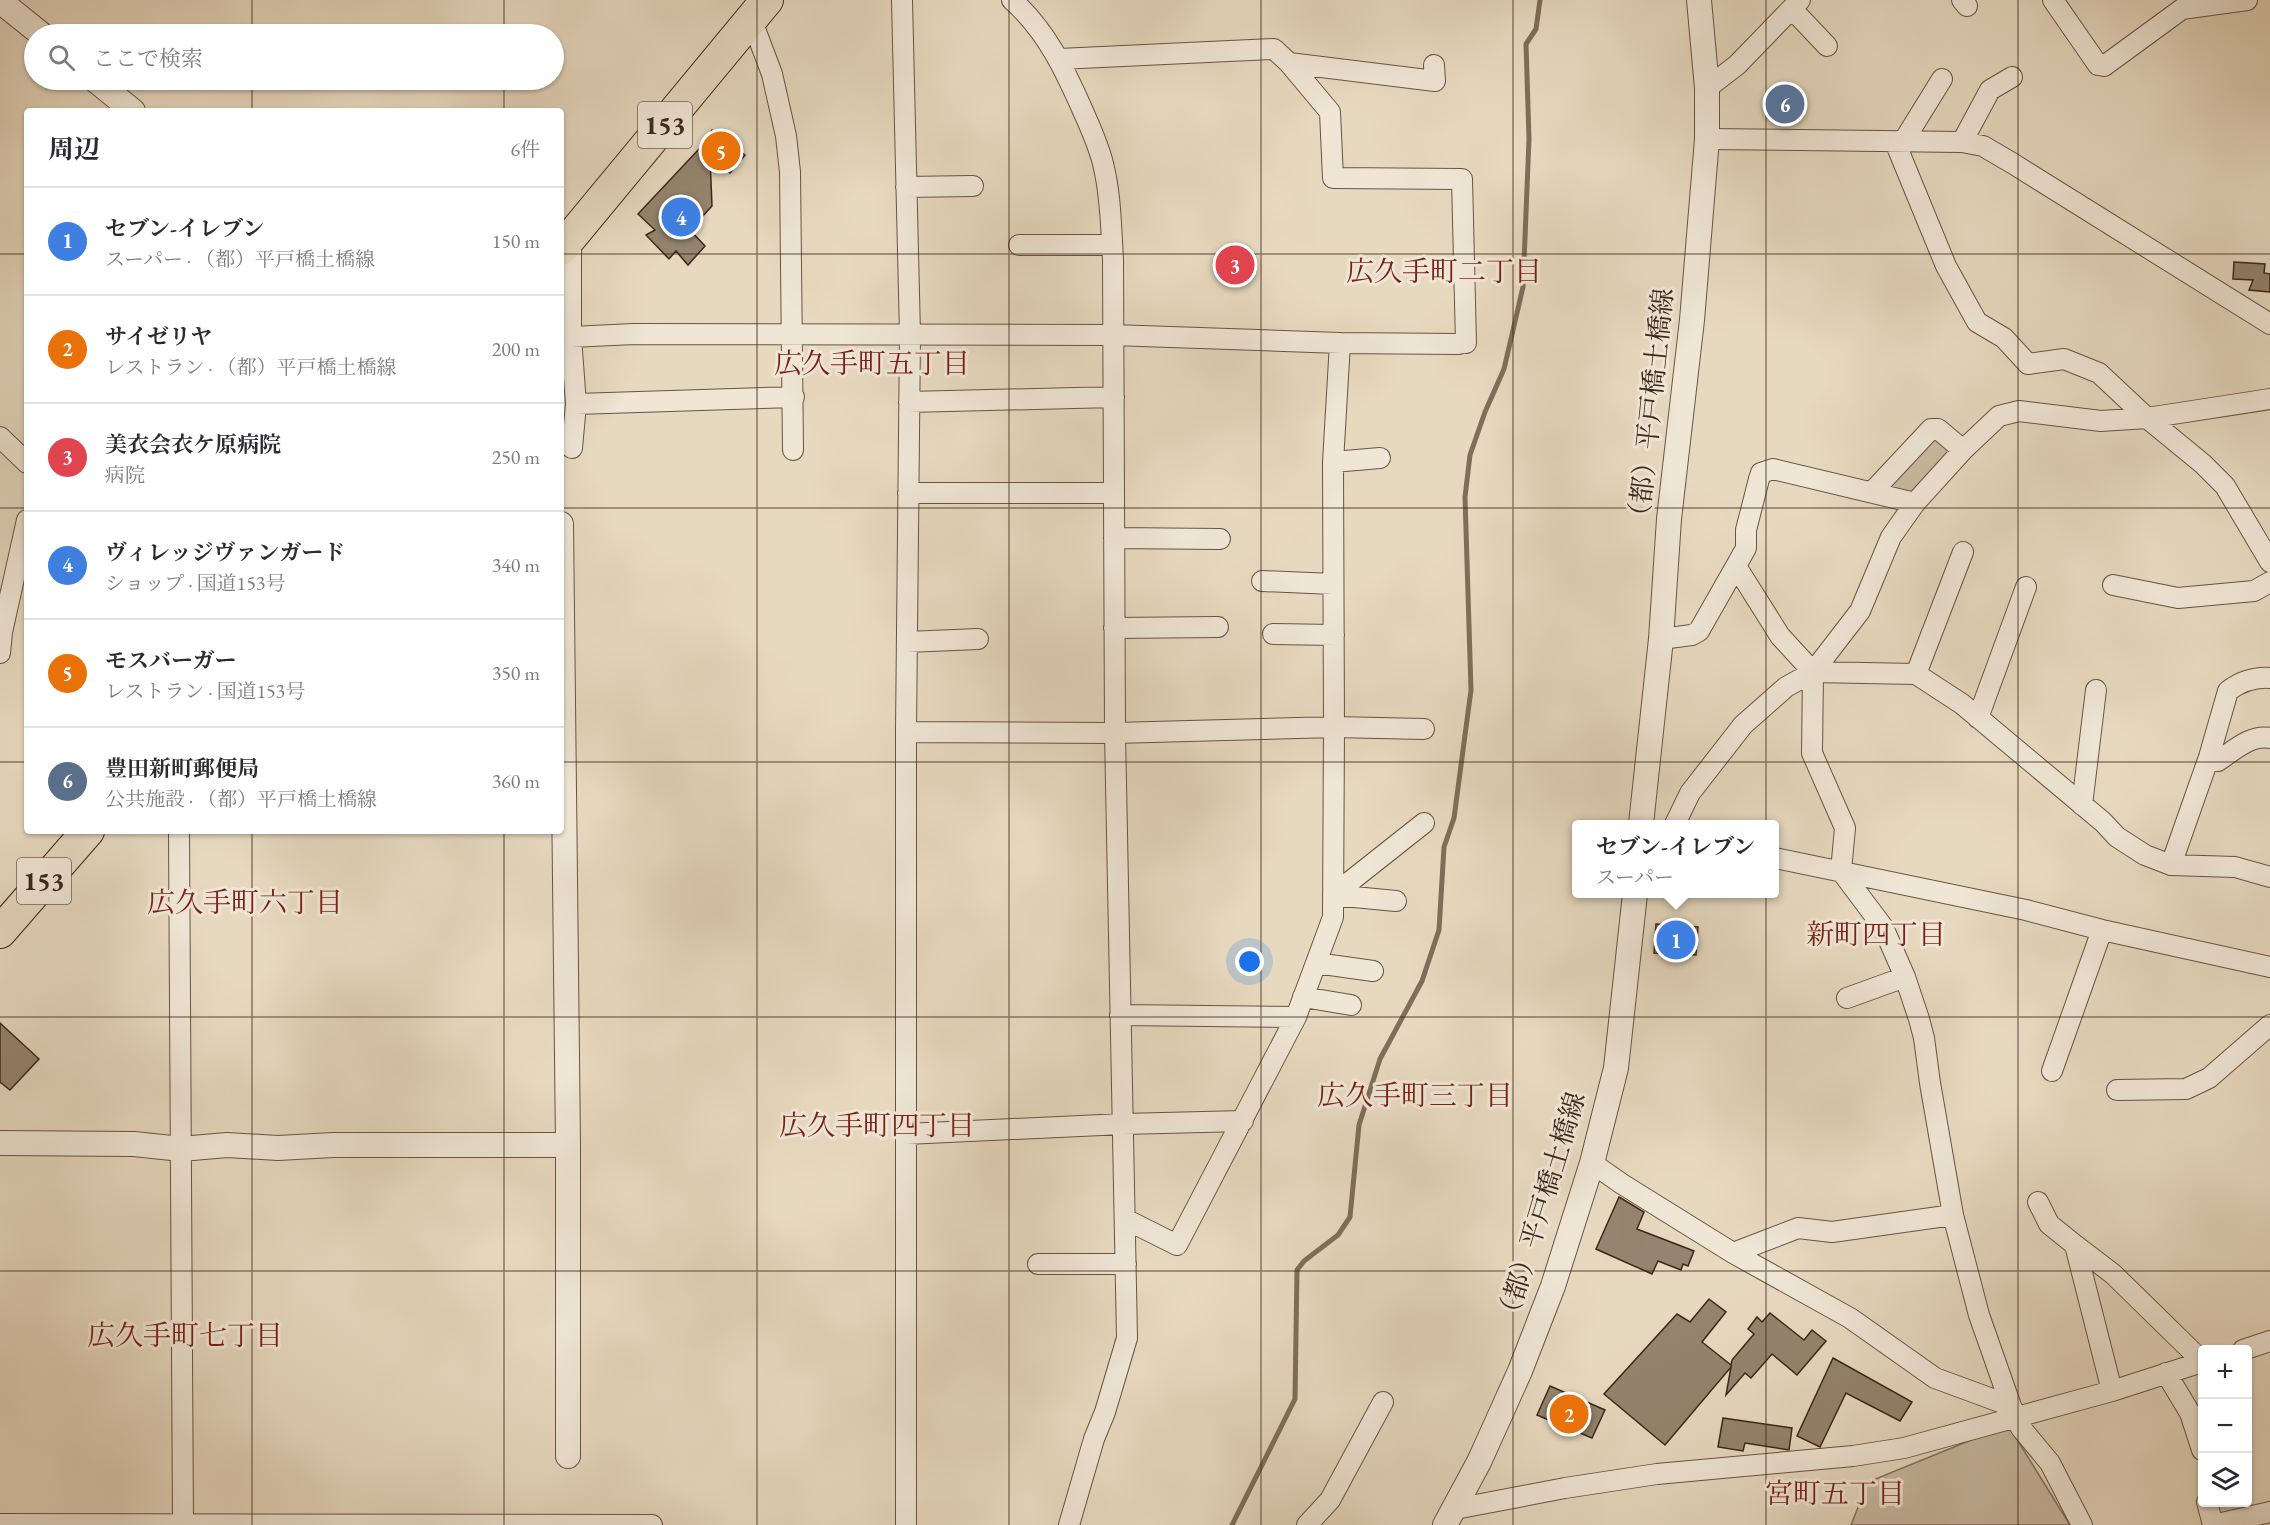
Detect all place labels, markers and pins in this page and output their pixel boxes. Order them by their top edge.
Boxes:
pin: 6 [1766,82,1804,126]
pin: 5 [702,128,740,174]
pin: 4 [662,194,700,240]
pin: 3 [1216,242,1254,288]
pin: 1 [1656,918,1696,962]
pin: 2 [1550,1392,1588,1436]

